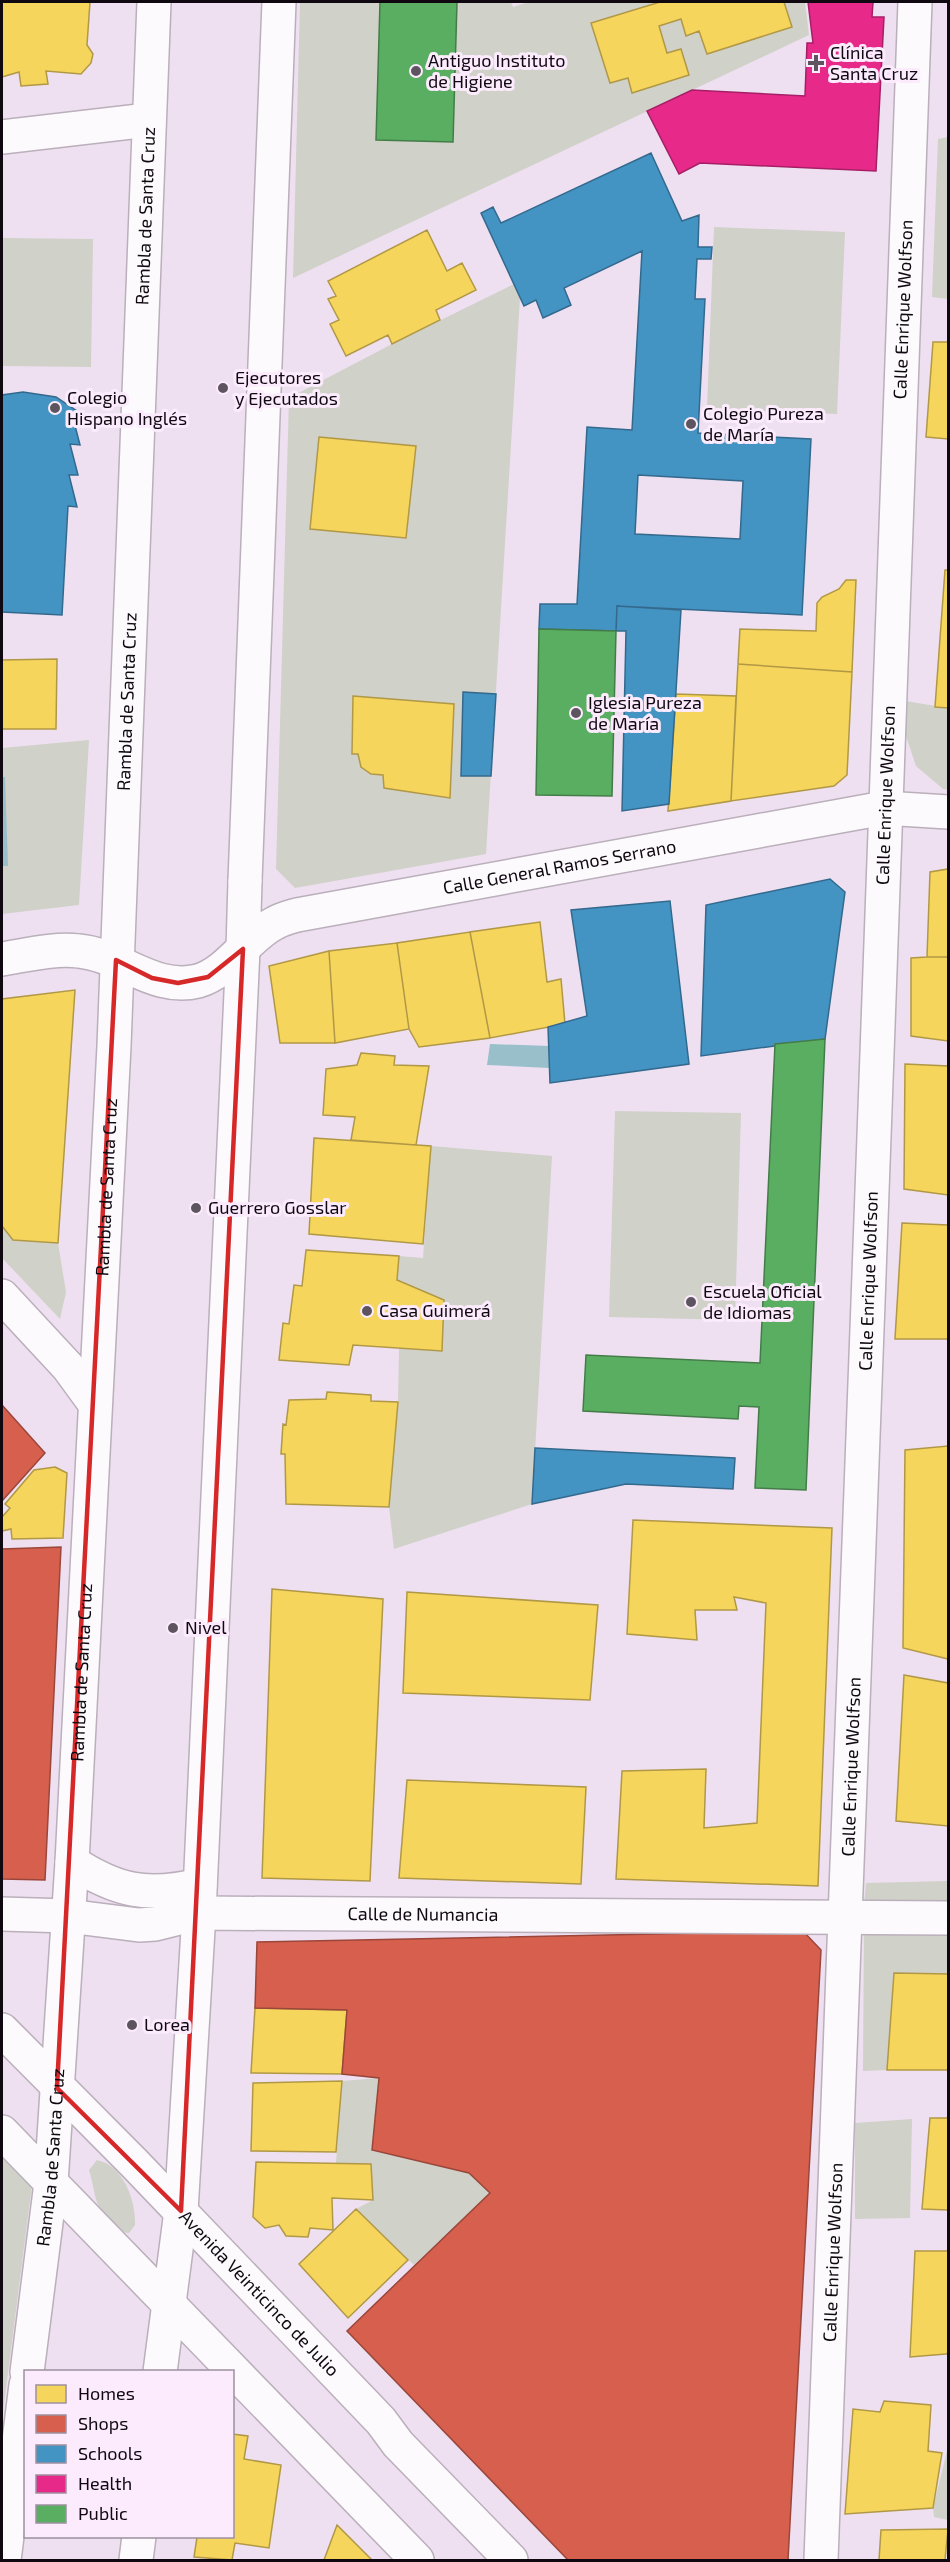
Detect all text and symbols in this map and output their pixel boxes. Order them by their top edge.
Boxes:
place label: Clínica Santa Cruz [830,41,918,84]
place label: Antiguo Instituto de Higiene [428,49,565,92]
marker: Clínica Santa Cruz [807,54,825,72]
marker: Antiguo Instituto de Higiene [409,64,423,78]
street label: Rambla de Santa Cruz [130,126,159,305]
street label: Calle Enrique Wolfson [888,219,917,400]
place label: Ejecutores y Ejecutados [235,366,338,409]
marker: Ejecutores y Ejecutados [216,381,230,395]
place label: Colegio Hispano Inglés [67,386,187,429]
marker: Colegio Hispano Inglés [48,401,62,415]
place label: Colegio Pureza de María [703,402,824,445]
marker: Colegio Pureza de María [684,417,698,431]
street label: Rambla de Santa Cruz [112,612,141,791]
place label: Iglesia Pureza de María [588,691,702,734]
street label: Calle Enrique Wolfson [871,705,899,885]
marker: Iglesia Pureza de María [569,706,583,720]
street label: Calle General Ramos Serrano [441,834,678,898]
street label: Rambla de Santa Cruz [90,1097,121,1277]
street label: Calle Enrique Wolfson [854,1191,882,1371]
place label: Guerrero Gosslar [208,1196,347,1218]
marker: Guerrero Gosslar [189,1201,203,1215]
place label: Escuela Oficial de Idiomas [703,1280,822,1323]
marker: Escuela Oficial de Idiomas [684,1295,698,1309]
place label: Casa Guimerá [379,1299,491,1321]
marker: Casa Guimerá [360,1304,374,1318]
street label: Rambla de Santa Cruz [65,1583,96,1762]
place label: Nivel [185,1616,227,1638]
marker: Nivel [166,1621,180,1635]
street label: Calle Enrique Wolfson [836,1676,865,1857]
street label: Calle de Numancia [348,1902,499,1925]
place label: Lorea [144,2013,190,2035]
marker: Lorea [125,2018,139,2032]
street label: Rambla de Santa Cruz [31,2068,68,2248]
street label: Calle Enrique Wolfson [818,2162,847,2343]
street label: Avenida Veinticinco de Julio [175,2205,344,2380]
legend [24,2370,234,2538]
text: Homes [78,2382,135,2404]
text: Shops [78,2412,128,2434]
text: Schools [78,2442,142,2464]
text: Health [78,2472,132,2494]
text: Public [78,2502,128,2524]

